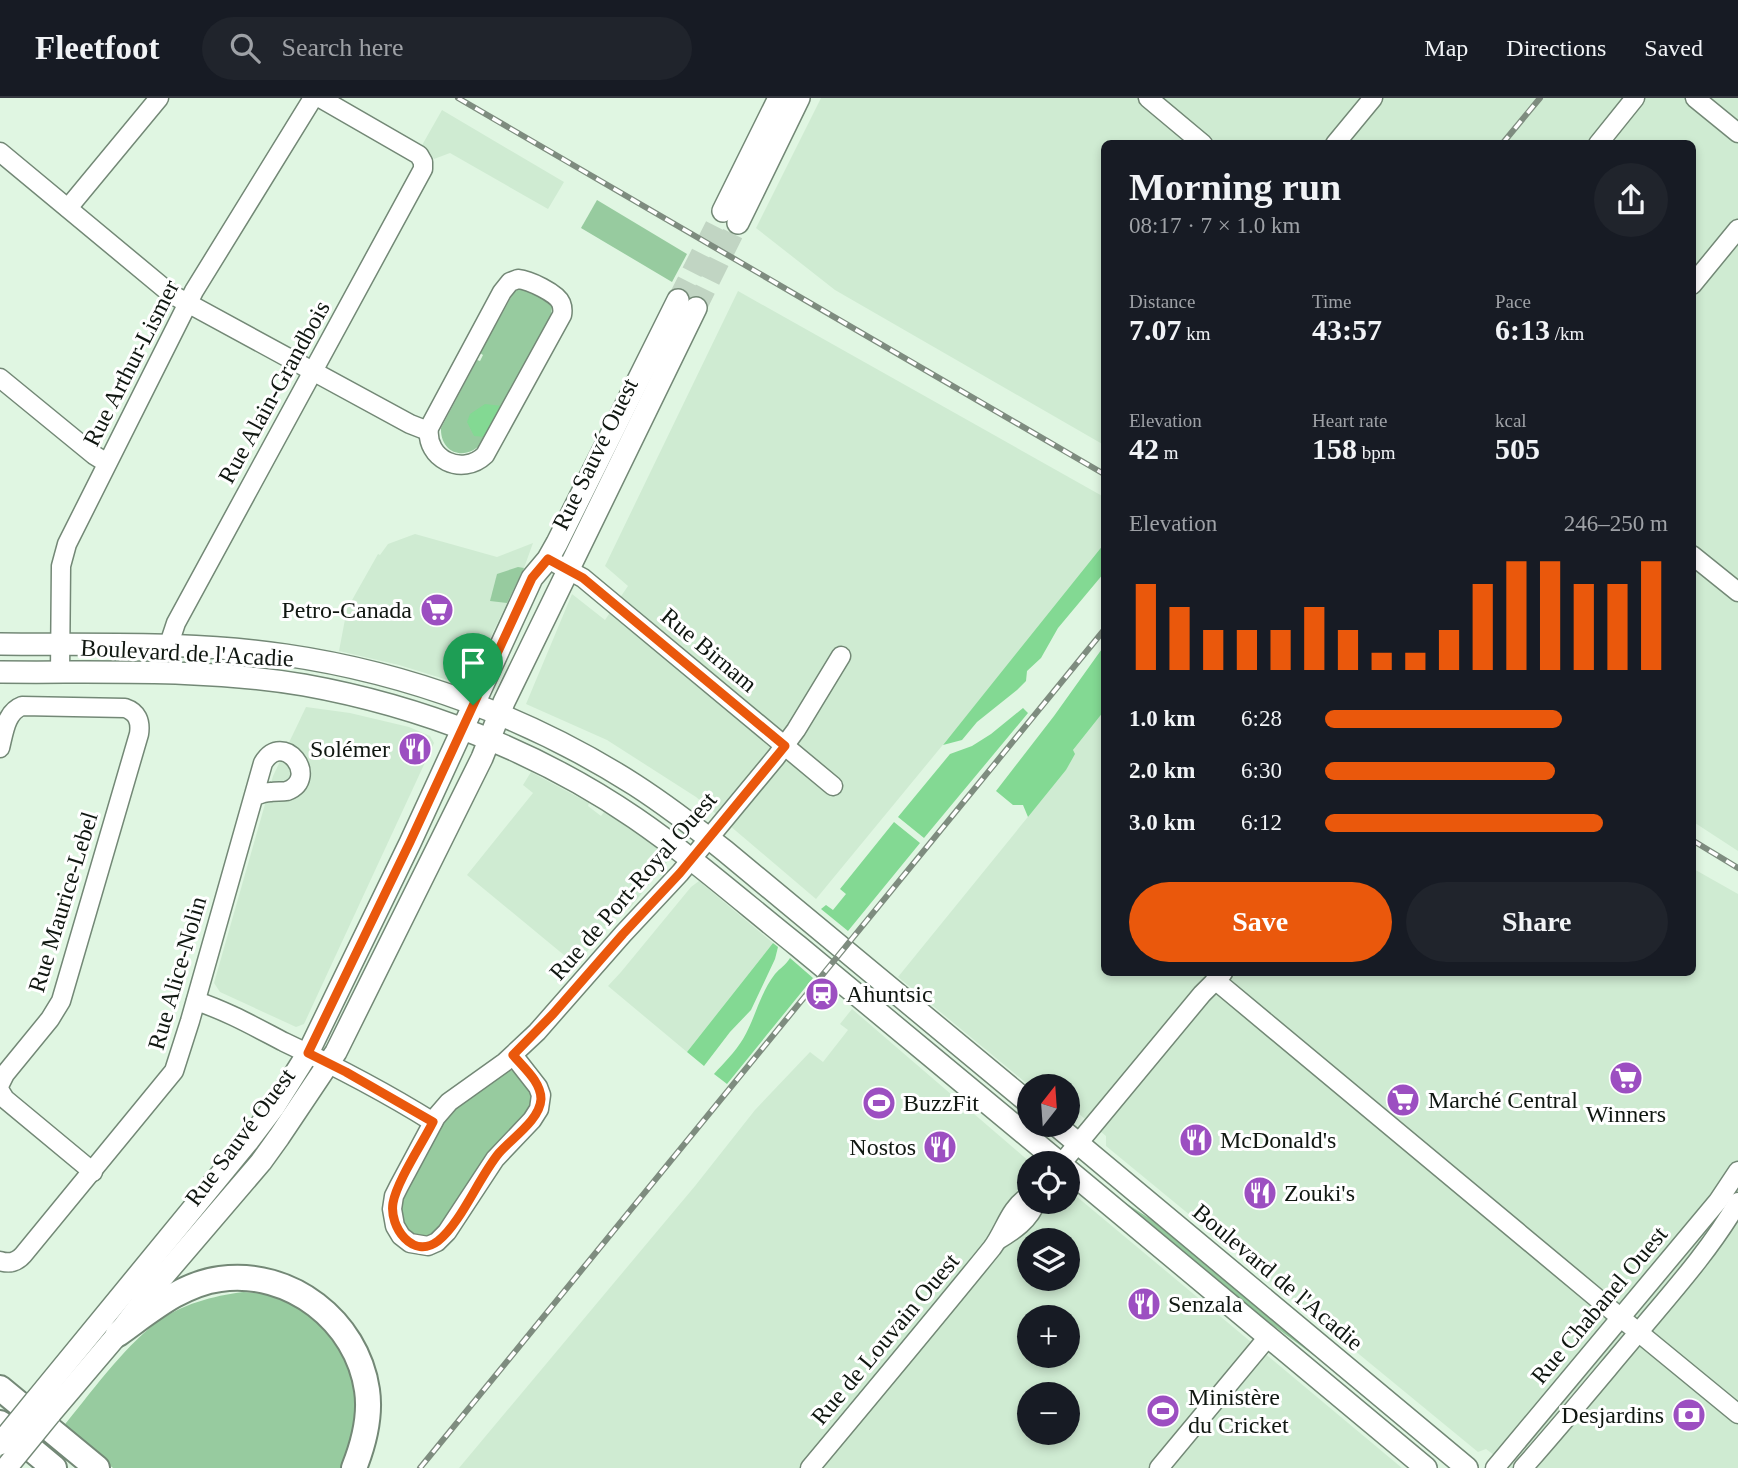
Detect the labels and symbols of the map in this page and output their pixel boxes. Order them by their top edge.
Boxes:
street label: Rue Arthur-Lismer [78,276,184,450]
street label: Rue Alain-Grandbois [213,296,335,488]
street label: Rue Sauvé Ouest [547,374,643,534]
supermarket icon: Petro-Canada [418,591,456,629]
place label: Petro-Canada [281,597,412,623]
street label: Rue Birnam [656,603,762,698]
pin [443,633,503,705]
street label: Boulevard de l'Acadie [80,634,294,672]
restaurant icon: Solémer [396,730,434,768]
place label: Solémer [310,736,390,762]
street label: Rue de Port-Royal Ouest [544,786,722,985]
street label: Rue Maurice-Lebel [23,808,103,995]
street label: Rue Alice-Nolin [143,893,211,1053]
station icon: Ahuntsic [803,975,841,1013]
place label: Ahuntsic [846,981,933,1007]
supermarket icon: Winners [1607,1059,1645,1097]
street label: Rue Sauvé Ouest [180,1063,300,1211]
north arrow [1017,1074,1080,1138]
supermarket icon: Marché Central [1384,1081,1422,1119]
sports icon: BuzzFit [860,1084,898,1122]
place label: Marché Central [1428,1087,1578,1113]
place label: BuzzFit [903,1090,979,1116]
place label: Winners [1586,1101,1666,1127]
restaurant icon: McDonald's [1177,1121,1215,1159]
place label: McDonald's [1220,1127,1336,1153]
restaurant icon: Nostos [921,1128,959,1166]
place label: Nostos [849,1134,916,1160]
restaurant icon: Zouki's [1241,1174,1279,1212]
place label: Zouki's [1284,1180,1355,1206]
street label: Boulevard de l'Acadie [1188,1198,1368,1356]
street label: Rue Chabanel Ouest [1526,1221,1673,1389]
street label: Rue de Louvain Ouest [806,1248,964,1430]
restaurant icon: Senzala [1125,1285,1163,1323]
place label: Senzala [1168,1291,1243,1317]
place label: Ministère du Cricket [1188,1384,1289,1438]
sports icon: Ministère du Cricket [1144,1392,1182,1430]
bank icon: Desjardins [1670,1396,1708,1434]
place label: Desjardins [1561,1402,1664,1428]

